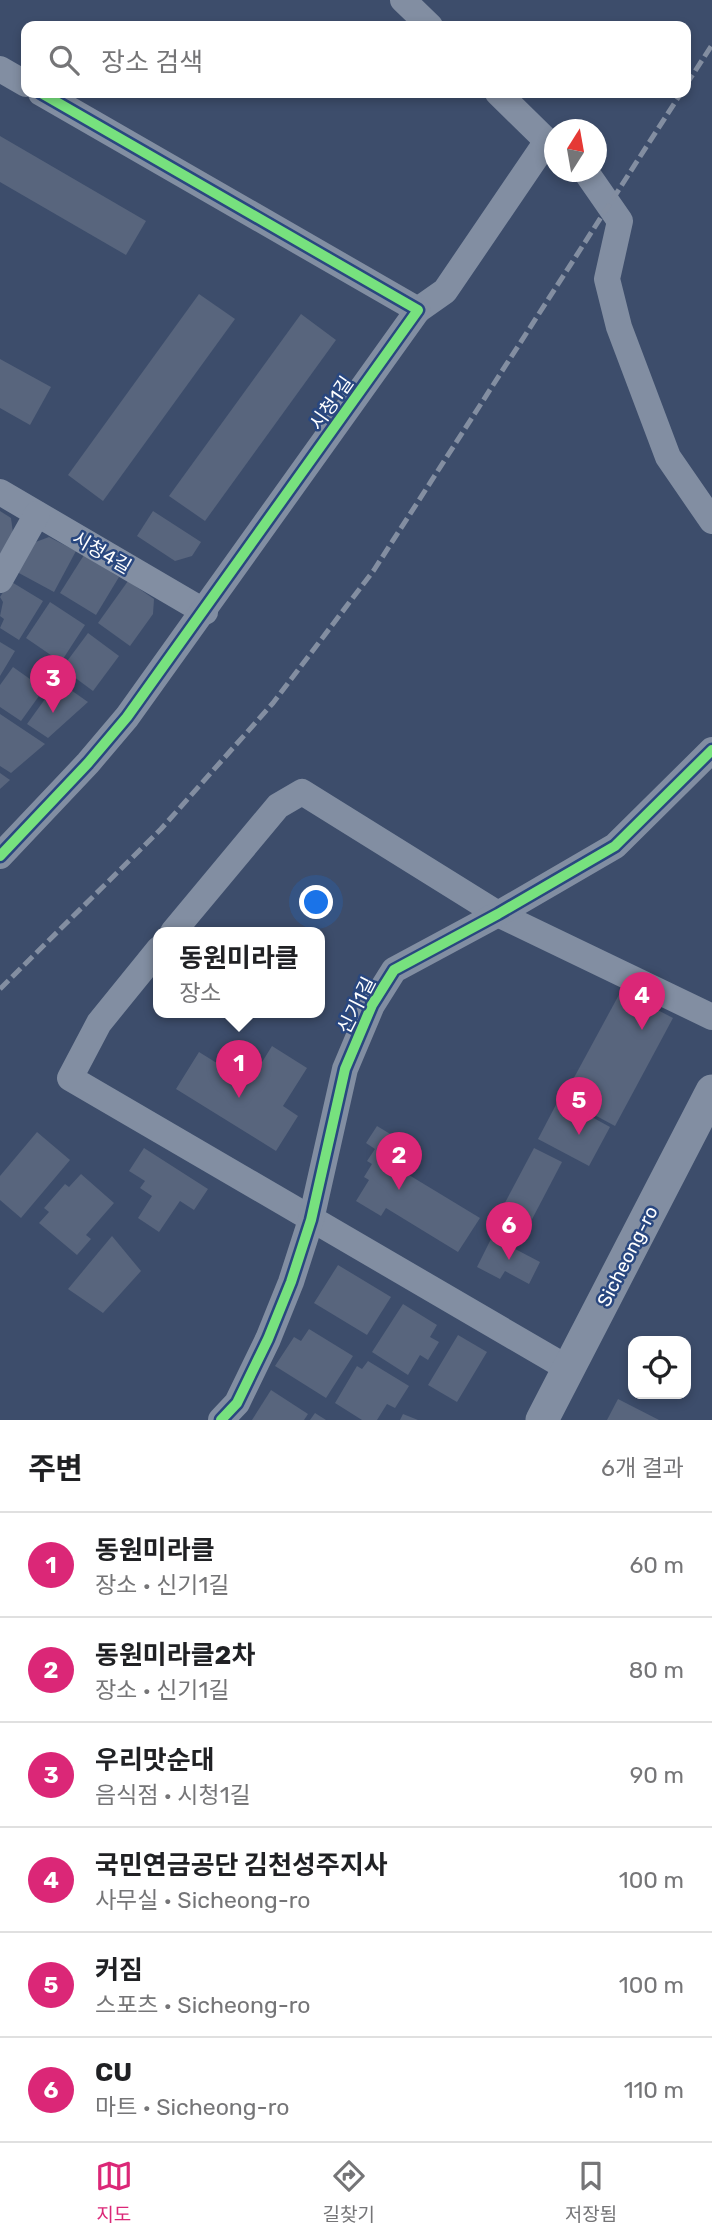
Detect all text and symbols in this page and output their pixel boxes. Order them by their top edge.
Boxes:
search box [21,21,691,98]
icon: search [45,41,83,79]
text: 장소 검색 [101,47,203,78]
north arrow [544,119,607,182]
street label: 시청1길 [305,372,358,435]
street label: 시청4길 [68,526,135,578]
pin: 3 [30,655,76,713]
your location [299,885,333,919]
popup [153,927,325,1018]
text: 동원미라클 [179,943,299,974]
pin: 4 [619,972,665,1030]
street label: 신기1길 [332,973,380,1037]
text: 장소 [179,979,222,1007]
pin: 1 [216,1040,262,1098]
pin: 5 [556,1077,602,1135]
pin: 2 [376,1132,422,1190]
pin: 6 [486,1202,532,1260]
street label: Sicheong-ro [592,1202,663,1310]
map controls [628,1336,691,1399]
button: locate [628,1336,691,1399]
text: 주변 [28,1451,83,1487]
text: 6개 결과 [601,1454,684,1482]
text: 동원미라클 [95,1535,215,1566]
text: 1 [45,1551,57,1579]
text: 60 m [629,1551,684,1579]
text: 장소 · 신기1길 [95,1571,230,1599]
text: 동원미라클2차 [95,1640,255,1671]
text: 2 [44,1656,58,1684]
text: 80 m [629,1656,684,1684]
text: 장소 · 신기1길 [95,1676,230,1704]
text: 우리맛순대 [95,1745,215,1776]
text: 3 [43,1761,59,1789]
text: 90 m [630,1761,684,1789]
text: 음식점 · 시청1길 [95,1781,251,1809]
text: 국민연금공단 김천성주지사 [95,1850,388,1881]
text: 4 [43,1866,59,1894]
text: 100 m [619,1866,684,1894]
text: 사무실 · Sicheong-ro [95,1886,311,1914]
text: 커짐 [95,1955,143,1986]
text: 5 [44,1971,58,1999]
text: 100 m [619,1971,684,1999]
text: 스포츠 · Sicheong-ro [95,1991,311,2019]
text: CU [95,2057,132,2088]
text: 6 [44,2076,58,2104]
text: 110 m [624,2076,684,2104]
text: 마트 · Sicheong-ro [95,2093,289,2121]
tab: 지도 [95,2157,133,2226]
tab: 길찾기 [323,2157,375,2226]
tab: 저장됨 [565,2157,617,2226]

